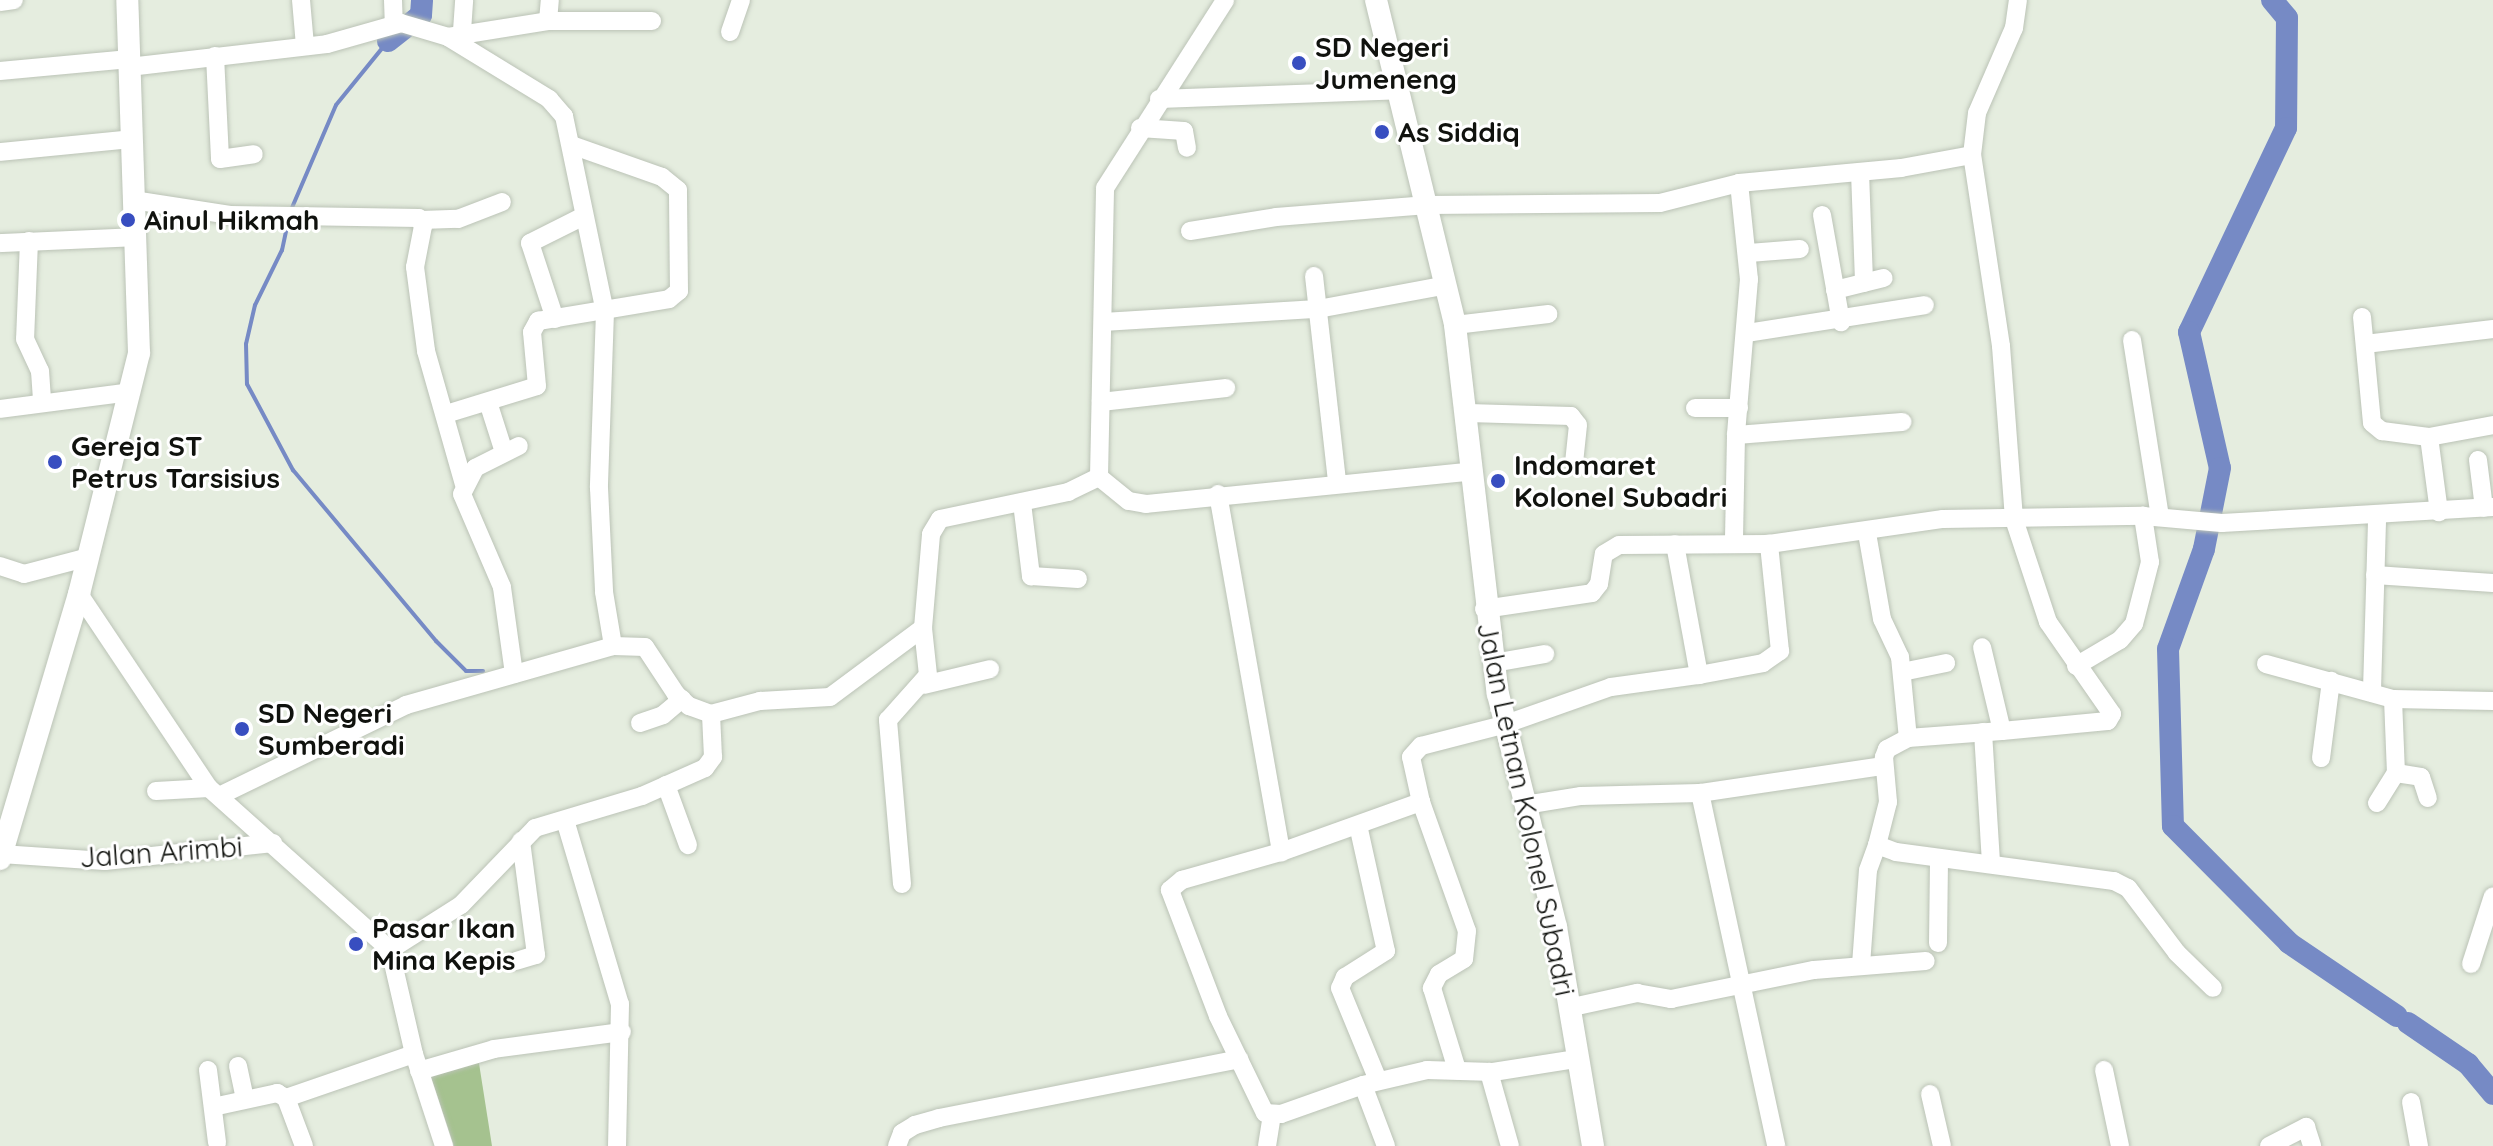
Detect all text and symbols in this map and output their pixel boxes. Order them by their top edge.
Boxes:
place label: SD Negeri Jumeneng [1315,30,1457,96]
marker: SD Negeri Jumeneng [1290,54,1308,72]
place label: As Siddiq [1398,115,1520,149]
marker: As Siddiq [1373,123,1391,141]
place label: Ainul Hikmah [144,203,320,237]
marker: Ainul Hikmah [119,211,137,229]
place label: Gereja ST Petrus Tarsisius [71,429,280,495]
place label: Indomaret Kolonel Subadri [1514,448,1727,514]
marker: Gereja ST Petrus Tarsisius [46,453,64,471]
marker: Indomaret Kolonel Subadri [1489,472,1507,490]
street label: Jalan Letnan Kolonel Subadri [1470,619,1582,999]
place label: SD Negeri Sumberadi [258,696,405,762]
marker: SD Negeri Sumberadi [233,720,251,738]
street label: Jalan Arimbi [78,830,244,874]
place label: Pasar Ikan Mina Kepis [372,911,516,977]
marker: Pasar Ikan Mina Kepis [347,935,365,953]

